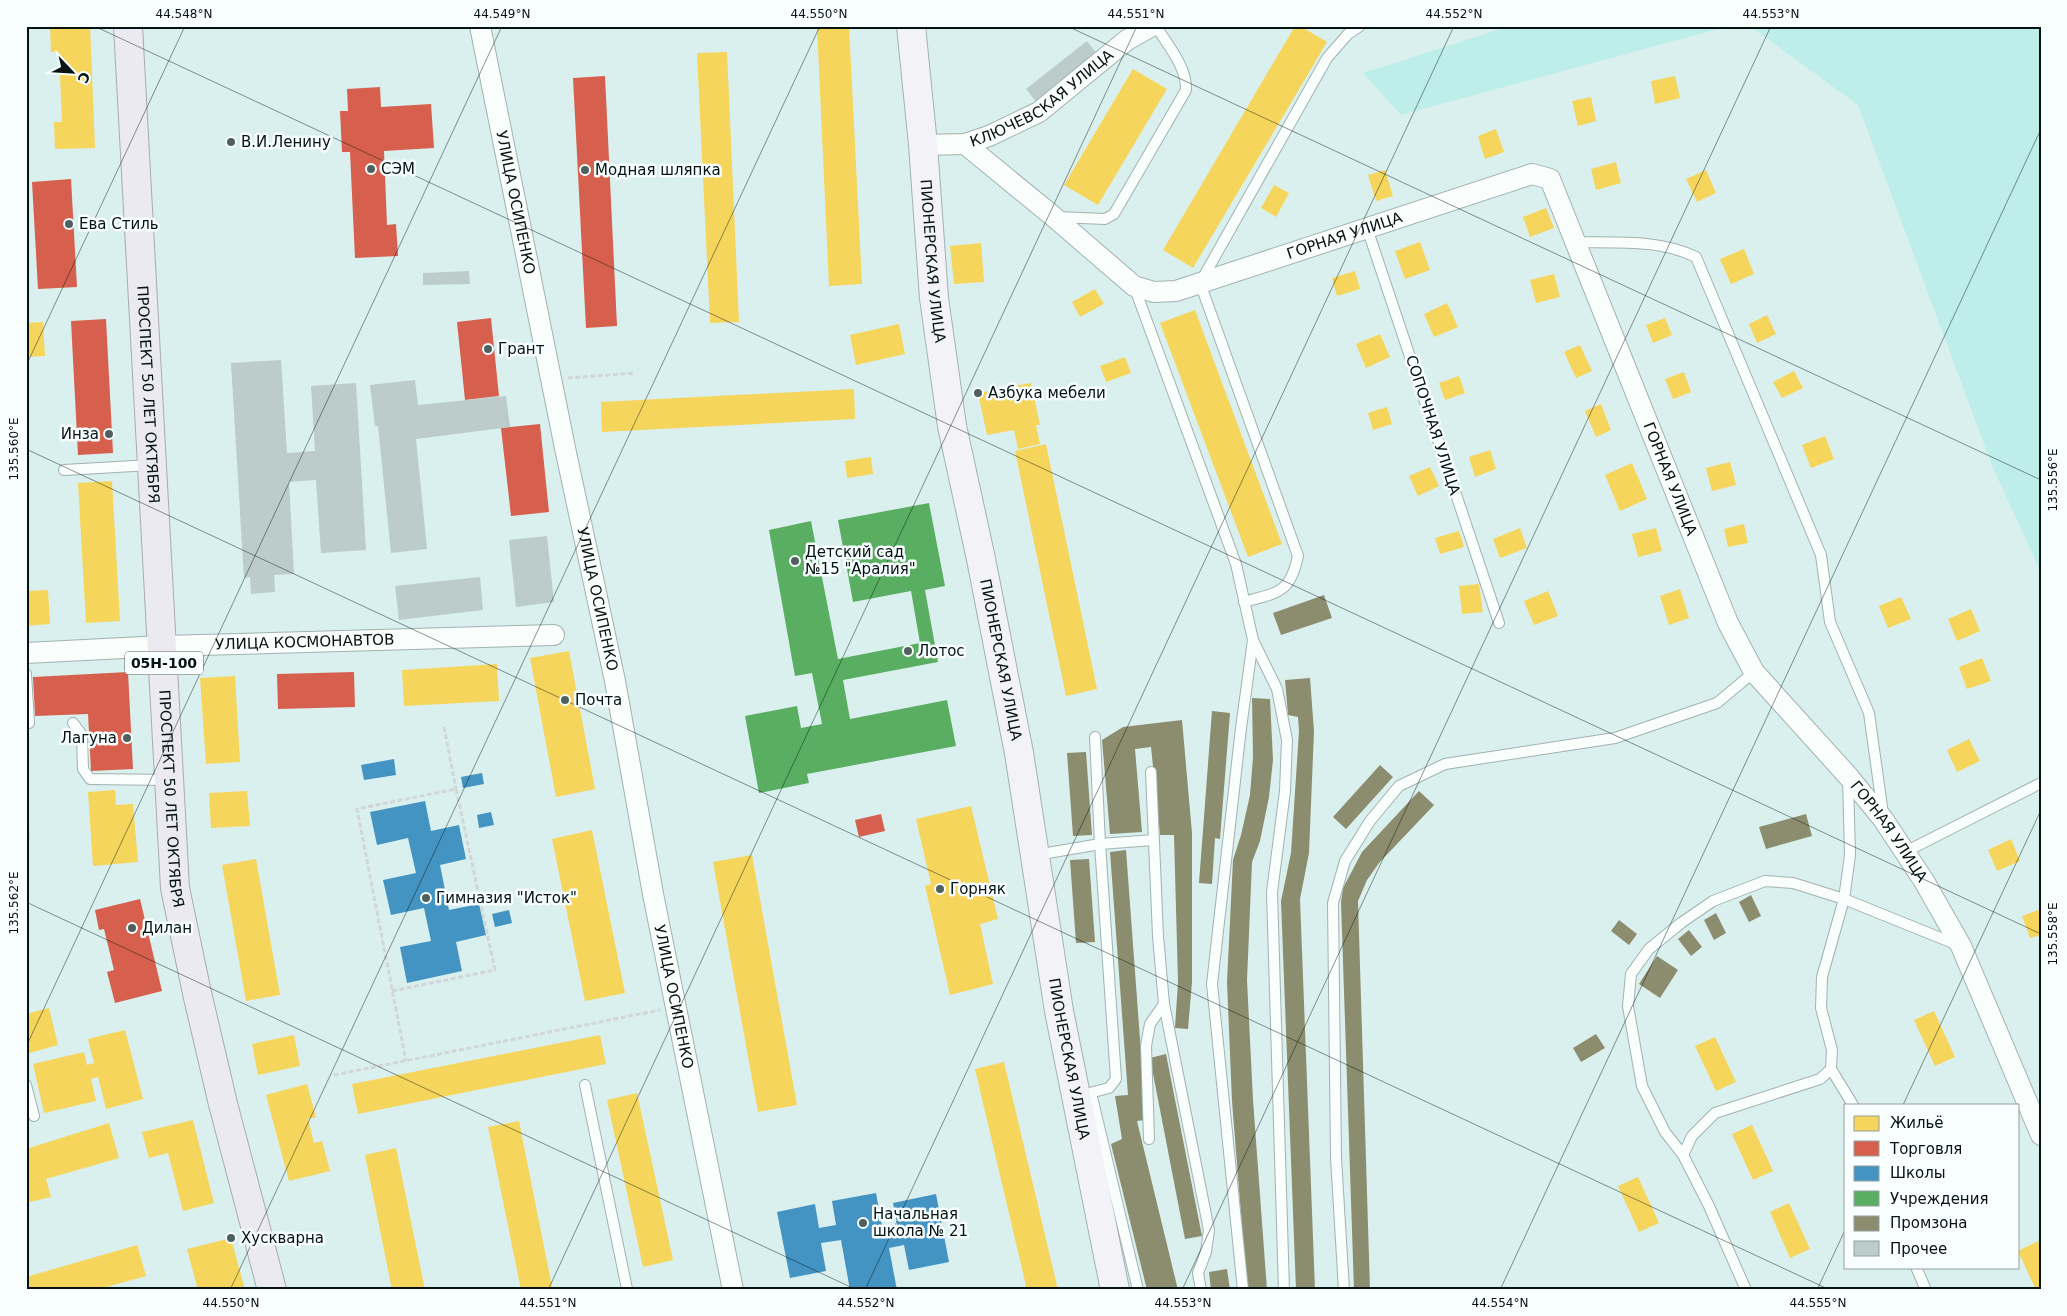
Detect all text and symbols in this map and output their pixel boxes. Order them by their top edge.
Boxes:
text: 44.548°N [156,7,212,21]
text: 44.549°N [474,7,530,21]
text: 44.550°N [791,7,847,21]
text: 44.551°N [1108,7,1164,21]
text: 44.552°N [1426,7,1482,21]
text: 44.553°N [1743,7,1799,21]
street label: КЛЮЧЕВСКАЯ УЛИЦА [968,45,1118,151]
north arrow [48,48,98,98]
text: С [74,69,93,86]
street label: УЛИЦА ОСИПЕНКО [492,129,539,276]
place label: В.И.Ленину [241,133,331,151]
marker: В.И.Ленину [225,136,237,148]
place label: СЭМ [381,160,415,178]
place label: Модная шляпка [595,161,721,179]
marker: СЭМ [365,163,377,175]
marker: Модная шляпка [579,164,591,176]
street label: ПИОНЕРСКАЯ УЛИЦА [916,178,949,345]
street label: ГОРНАЯ УЛИЦА [1284,208,1405,263]
place label: Ева Стиль [79,215,159,233]
marker: Ева Стиль [63,218,75,230]
street label: ПРОСПЕКТ 50 ЛЕТ ОКТЯБРЯ [133,285,163,504]
place label: Грант [498,340,545,358]
marker: Грант [482,343,494,355]
street label: СОПОЧНАЯ УЛИЦА [1402,353,1464,498]
place label: Азбука мебели [988,384,1106,402]
marker: Азбука мебели [972,387,984,399]
text: 135.560°E [7,417,21,481]
street label: ГОРНАЯ УЛИЦА [1639,420,1701,539]
place label: Инза [61,425,99,443]
marker: Инза [103,428,115,440]
text: 135.556°E [2046,448,2060,512]
street label: УЛИЦА ОСИПЕНКО [573,526,622,673]
place label: Детский сад №15 "Аралия" [805,543,916,578]
marker: Детский сад №15 "Аралия" [789,555,801,567]
street label: ПИОНЕРСКАЯ УЛИЦА [976,577,1025,743]
street label: УЛИЦА КОСМОНАВТОВ [215,630,395,654]
place label: Лотос [918,642,965,660]
marker: Лотос [902,645,914,657]
road number: 05Н-100 [125,651,203,674]
street label: ПРОСПЕКТ 50 ЛЕТ ОКТЯБРЯ [155,689,188,909]
place label: Почта [575,691,622,709]
marker: Почта [559,694,571,706]
place label: Лагуна [61,729,117,747]
marker: Лагуна [121,732,133,744]
street label: ГОРНАЯ УЛИЦА [1847,777,1932,886]
text: 135.562°E [7,871,21,935]
place label: Горняк [950,880,1006,898]
marker: Горняк [934,883,946,895]
place label: Гимназия "Исток" [436,889,577,907]
marker: Гимназия "Исток" [420,892,432,904]
text: 135.558°E [2046,902,2060,966]
place label: Дилан [142,919,192,937]
marker: Дилан [126,922,138,934]
street label: УЛИЦА ОСИПЕНКО [650,923,697,1070]
street label: ПИОНЕРСКАЯ УЛИЦА [1045,977,1094,1142]
legend [1844,1104,2020,1268]
text: Жильё [1890,1114,1944,1132]
text: Торговля [1889,1140,1962,1158]
text: Школы [1890,1164,1946,1182]
text: Учреждения [1890,1190,1988,1208]
place label: Начальная школа № 21 [873,1205,968,1240]
text: Промзона [1890,1214,1967,1232]
marker: Начальная школа № 21 [857,1217,869,1229]
place label: Хускварна [241,1229,324,1247]
marker: Хускварна [225,1232,237,1244]
text: Прочее [1890,1240,1947,1258]
text: 44.550°N [203,1296,259,1310]
text: 44.551°N [520,1296,576,1310]
text: 44.552°N [838,1296,894,1310]
text: 44.553°N [1155,1296,1211,1310]
text: 44.554°N [1472,1296,1528,1310]
text: 44.555°N [1790,1296,1846,1310]

